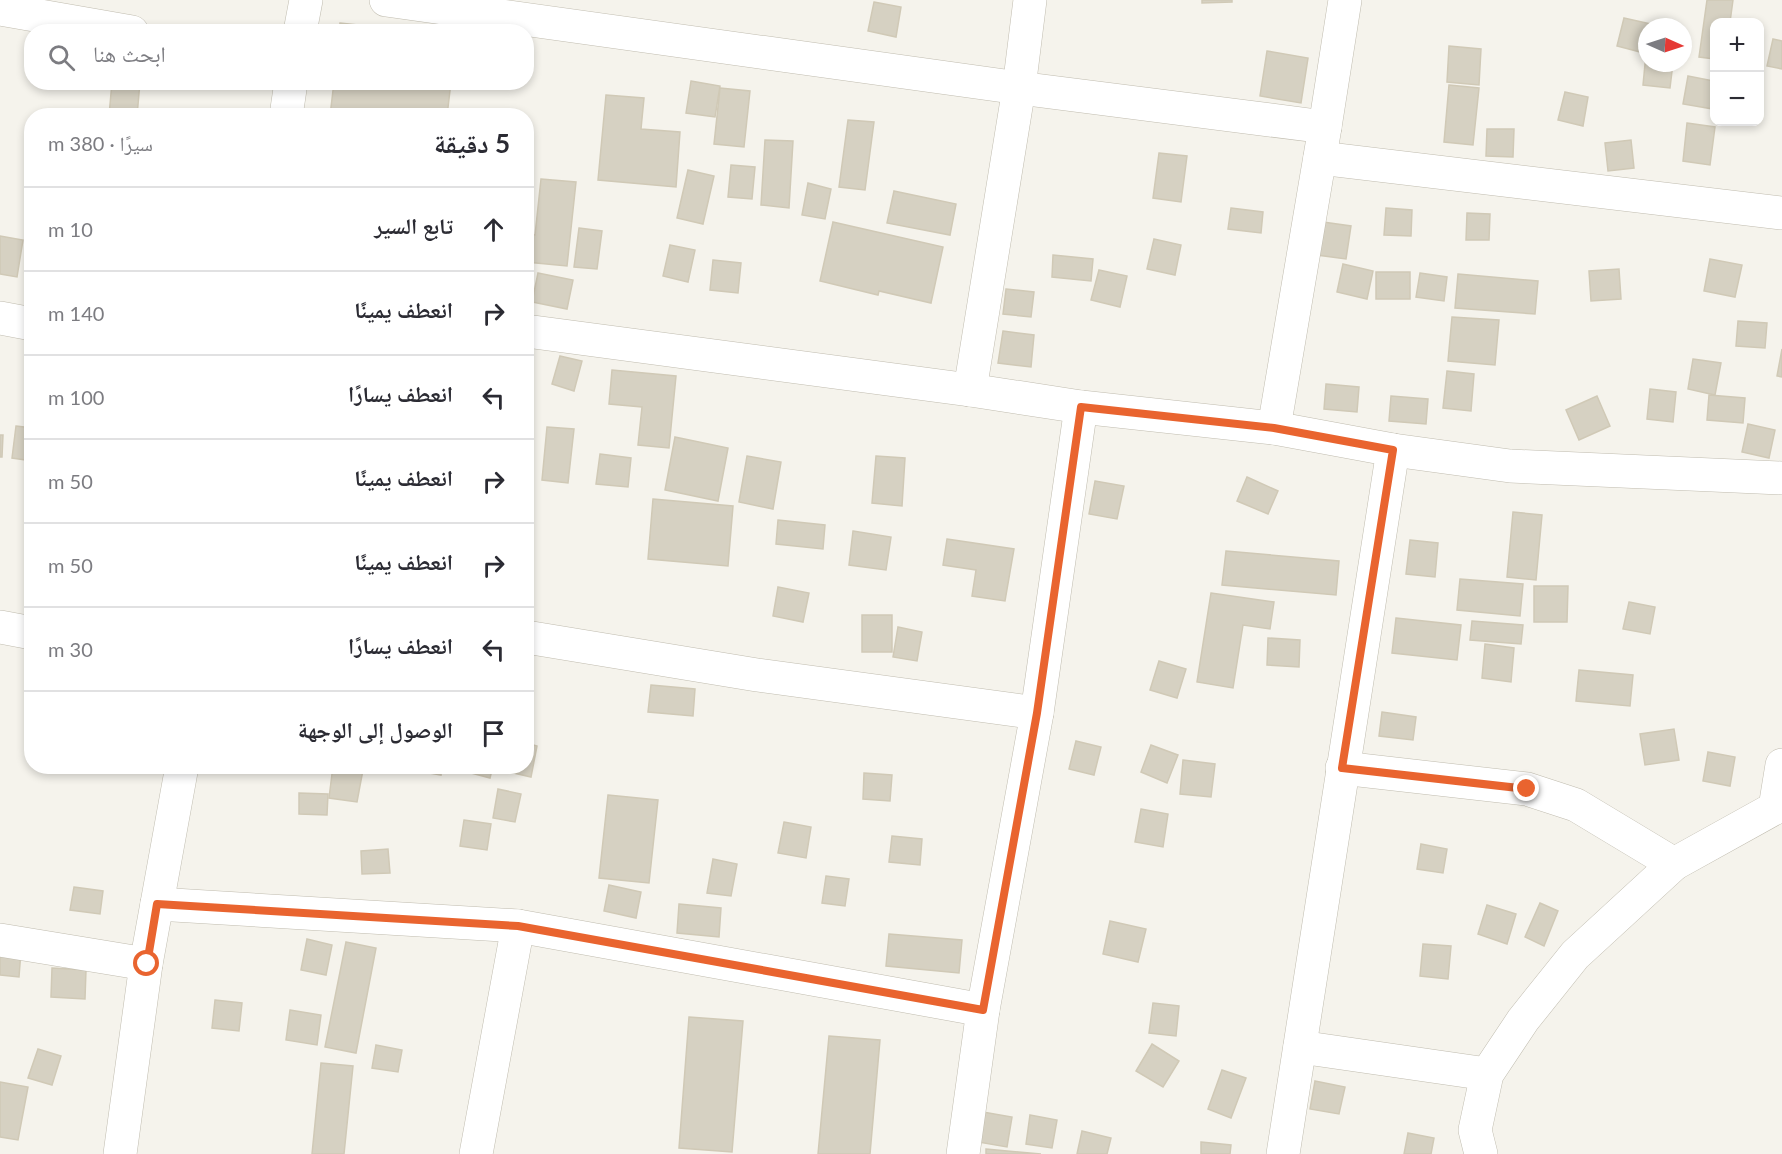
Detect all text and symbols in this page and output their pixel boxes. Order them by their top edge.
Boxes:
north arrow [1638,18,1692,72]
map controls [1710,18,1764,126]
button: + [1710,18,1764,72]
search box [24,24,534,90]
text: ابحث هنا [93,40,166,67]
icon: search [45,41,78,74]
button: − [1710,72,1764,126]
text: 5 دقيقة [434,127,510,159]
text: سيرًا · 380 m [48,131,153,155]
text: تابع السير [374,212,453,239]
icon: ahead [477,213,510,246]
text: 10 m [48,217,93,241]
text: انعطف يمينًا [354,296,453,323]
icon: right [477,297,510,330]
text: 140 m [48,301,104,325]
text: انعطف يسارًا [348,380,453,407]
icon: left [477,381,510,414]
text: 100 m [48,385,104,409]
text: انعطف يمينًا [354,464,453,491]
icon: right [477,465,510,498]
text: 50 m [48,469,93,493]
text: انعطف يمينًا [354,548,453,575]
icon: right [477,549,510,582]
text: 50 m [48,553,93,577]
text: انعطف يسارًا [348,632,453,659]
icon: left [477,633,510,666]
text: 30 m [48,637,93,661]
text: الوصول إلى الوجهة [298,716,453,743]
icon: arrive [477,717,510,750]
route end [1513,775,1539,801]
route start [133,950,159,976]

